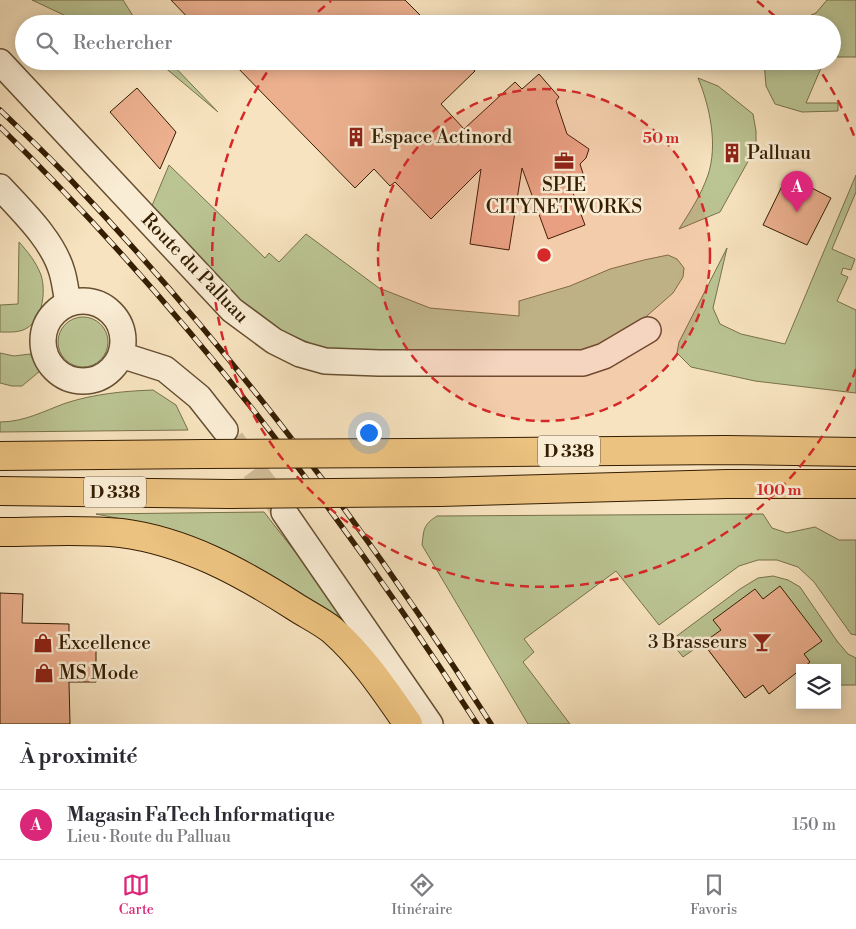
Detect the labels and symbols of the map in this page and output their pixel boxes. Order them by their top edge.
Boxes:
place label: Espace Actinord [371,125,512,149]
building icon: Espace Actinord [345,126,367,148]
text: 50 m [643,129,679,148]
place label: Palluau [747,141,811,165]
building icon: Palluau [721,142,743,164]
office icon: SPIE CITYNETWORKS [553,150,575,172]
pin: A [781,171,813,212]
place label: SPIE CITYNETWORKS [486,173,642,219]
street label: Route du Palluau [136,208,254,328]
centre of rings [535,246,553,264]
your location [356,420,382,446]
road number: D 338 [538,436,600,466]
road number: D 338 [84,477,146,508]
text: 100 m [757,481,802,500]
place label: 3 Brasseurs [648,630,747,654]
place label: Excellence [58,631,151,655]
bar icon: 3 Brasseurs [751,631,773,653]
shop icon: Excellence [32,632,54,654]
place label: MS Mode [59,661,138,685]
shop icon: MS Mode [33,662,55,684]

